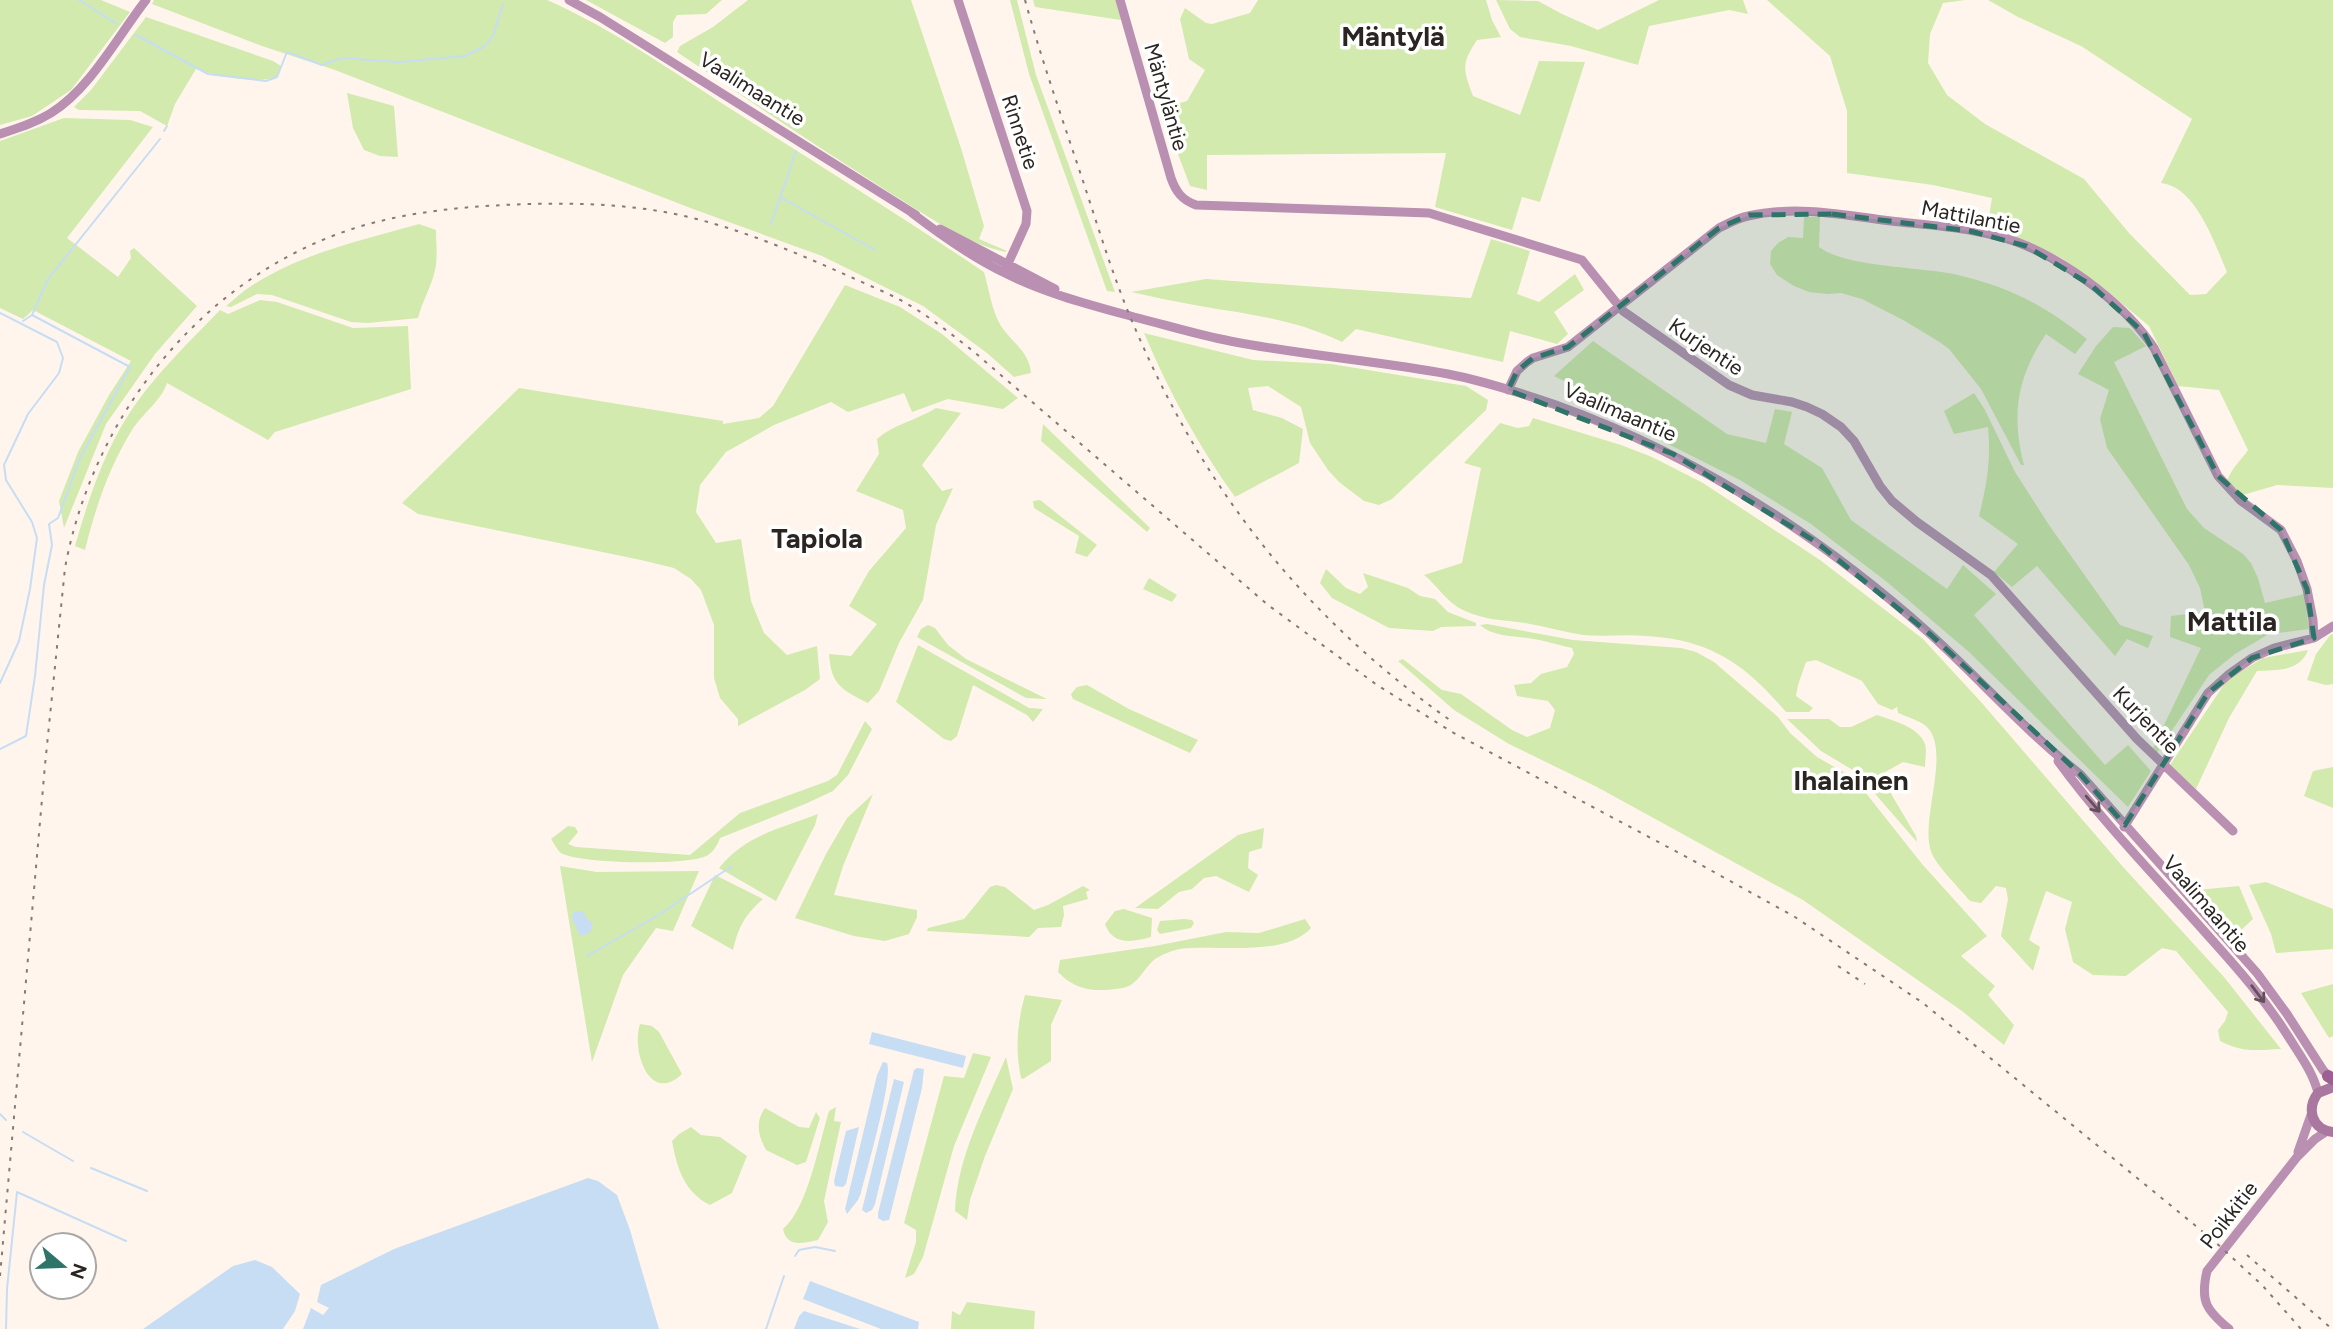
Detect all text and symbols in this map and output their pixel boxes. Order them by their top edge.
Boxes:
district label: Mäntylä [1341,19,1445,53]
street label: Mäntyläntie [1139,40,1194,153]
street label: Vaalimaantie [695,46,810,131]
street label: Rinnetie [997,91,1044,172]
street label: Mattilantie [1919,195,2023,238]
street label: Kurjentie [1664,313,1748,381]
street label: Vaalimaantie [1560,377,1680,446]
district label: Tapiola [771,521,863,555]
district label: Mattila [2187,604,2277,638]
street label: Kurjentie [2108,681,2185,759]
district label: Ihalainen [1793,763,1909,797]
one-way arrow [2085,795,2101,813]
street label: Vaalimaantie [2158,850,2255,957]
one-way arrow [2251,984,2266,1003]
street label: Poikkitie [2195,1176,2263,1253]
north arrow [28,1231,98,1301]
text: N [65,1261,92,1282]

